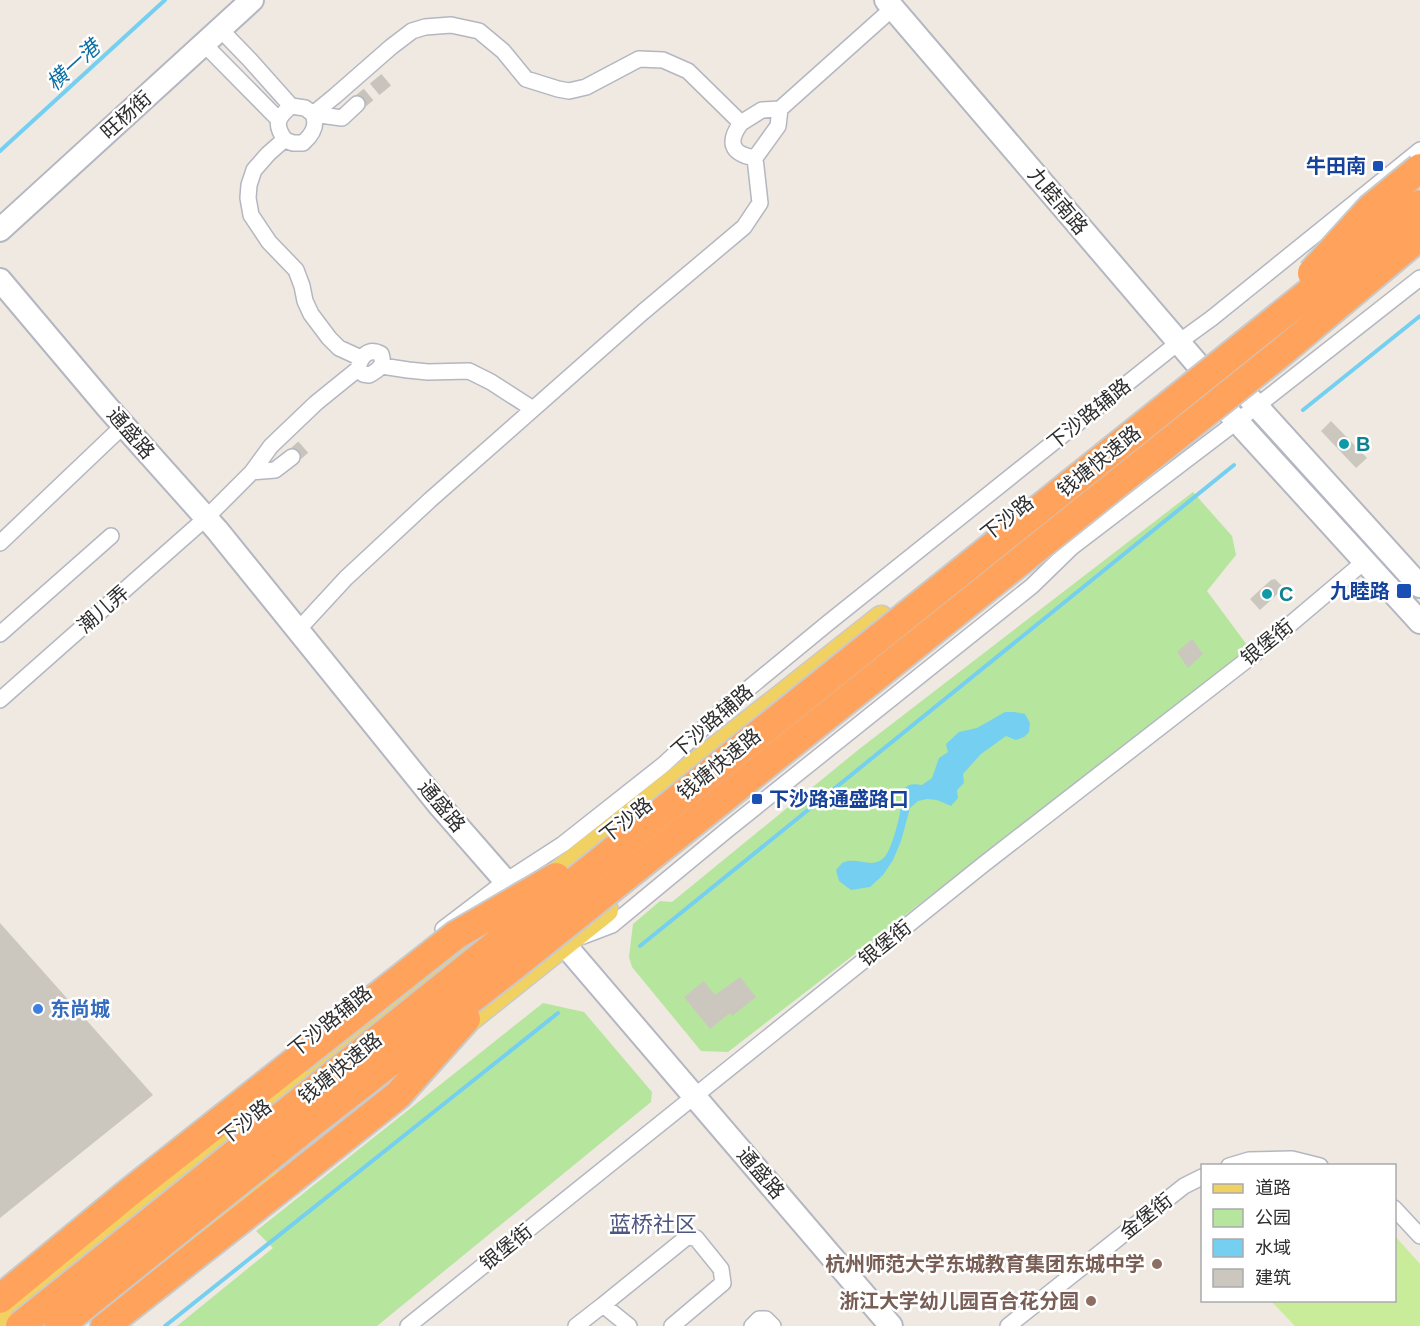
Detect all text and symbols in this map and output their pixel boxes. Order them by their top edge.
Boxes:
water label: 横一港 [42,33,106,95]
street label: 旺杨街 [96,87,156,143]
place label: 牛田南 [1306,155,1366,177]
marker: 牛田南 [1371,159,1385,173]
street label: 九睦南路 [1024,163,1092,239]
street label: 下沙路辅路 [1043,374,1135,454]
street label: 通盛路 [103,403,159,463]
street label: 钱塘快速路 [1053,421,1145,501]
place label: B [1356,433,1370,455]
marker: B [1337,437,1351,451]
street label: 下沙路 [977,491,1037,545]
place label: 九睦路 [1330,580,1390,602]
street label: 潮儿弄 [73,581,133,637]
marker: 九睦路 [1395,582,1413,600]
place label: C [1279,583,1293,605]
marker: C [1260,587,1274,601]
street label: 银堡街 [1237,615,1297,669]
street label: 下沙路辅路 [667,680,757,762]
street label: 钱塘快速路 [673,724,765,804]
street label: 通盛路 [414,776,470,836]
place label: 下沙路通盛路口 [769,788,909,810]
marker: 下沙路通盛路口 [750,792,764,806]
street label: 下沙路 [596,793,656,847]
street label: 银堡街 [855,916,915,970]
street label: 下沙路辅路 [284,981,376,1061]
place label: 东尚城 [50,998,110,1020]
marker: 东尚城 [31,1002,45,1016]
street label: 钱塘快速路 [294,1028,386,1108]
street label: 下沙路 [215,1095,275,1149]
street label: 通盛路 [733,1143,789,1203]
legend [1201,1164,1396,1302]
text: 道路 [1255,1178,1291,1198]
street label: 金堡街 [1116,1189,1176,1243]
text: 公园 [1255,1208,1291,1228]
district label: 蓝桥社区 [609,1212,697,1237]
street label: 银堡街 [476,1220,536,1274]
text: 水域 [1255,1238,1291,1258]
place label: 杭州师范大学东城教育集团东城中学 [825,1253,1145,1275]
marker: 杭州师范大学东城教育集团东城中学 [1150,1257,1164,1271]
text: 建筑 [1255,1268,1291,1288]
place label: 浙江大学幼儿园百合花分园 [839,1290,1079,1312]
marker: 浙江大学幼儿园百合花分园 [1084,1294,1098,1308]

